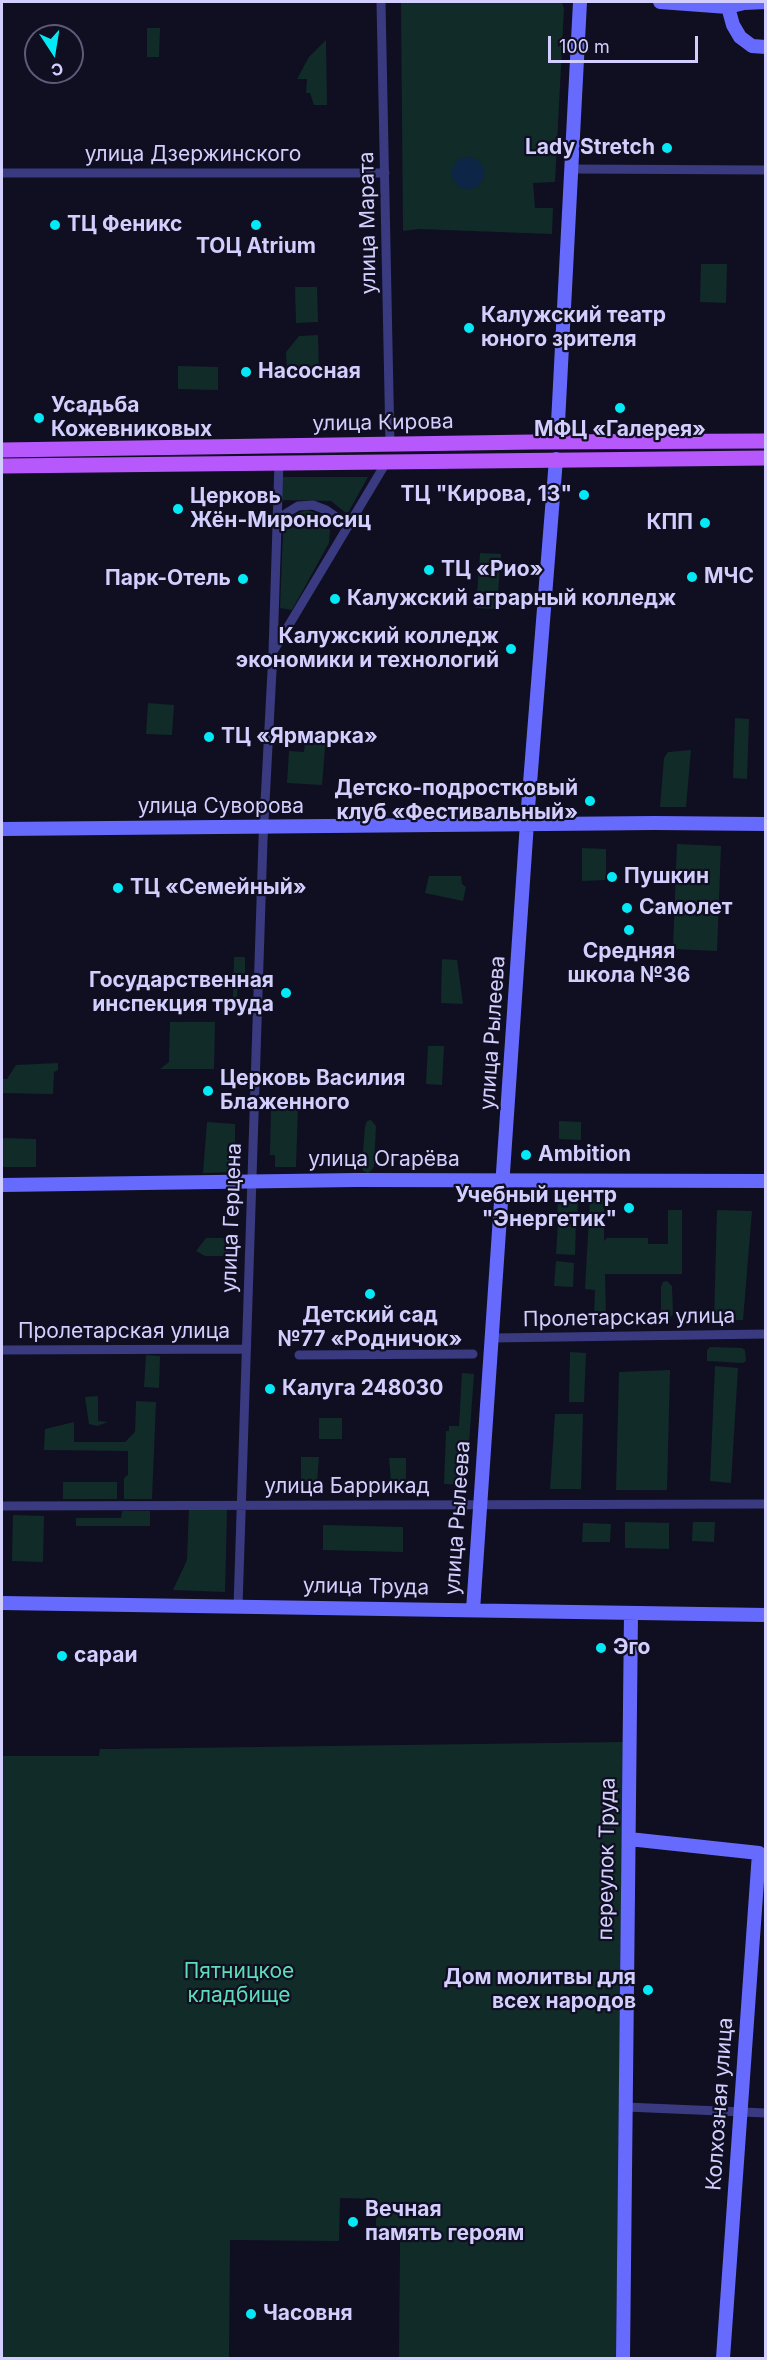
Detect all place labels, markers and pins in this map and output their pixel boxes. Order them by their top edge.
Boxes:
place label: Lady Stretch [525,135,655,161]
marker: Lady Stretch [660,141,674,155]
place label: ТЦ Феникс [67,212,182,238]
marker: ТЦ Феникс [48,218,62,232]
marker: ТОЦ Atrium [249,218,263,232]
place label: ТОЦ Atrium [196,234,316,260]
place label: Калужский театр юного зрителя [481,303,666,353]
marker: Калужский театр юного зрителя [462,321,476,335]
place label: Насосная [258,359,361,385]
marker: Насосная [239,365,253,379]
place label: Усадьба Кожевниковых [51,393,212,443]
marker: МФЦ «Галерея» [613,401,627,415]
marker: Усадьба Кожевниковых [32,411,46,425]
place label: МФЦ «Галерея» [534,417,706,443]
place label: ТЦ "Кирова, 13" [401,482,572,508]
place label: Церковь Жён-Мироносиц [190,484,371,534]
marker: ТЦ "Кирова, 13" [577,488,591,502]
marker: Церковь Жён-Мироносиц [171,502,185,516]
place label: КПП [647,510,693,536]
marker: КПП [698,516,712,530]
place label: ТЦ «Рио» [441,557,543,583]
marker: ТЦ «Рио» [422,563,436,577]
place label: МЧС [704,564,754,590]
place label: Парк-Отель [105,566,231,592]
marker: МЧС [685,570,699,584]
marker: Парк-Отель [236,572,250,586]
place label: Калужский аграрный колледж [347,586,676,612]
marker: Калужский аграрный колледж [328,592,342,606]
place label: Калужский колледж экономики и технологий [236,624,499,674]
marker: Калужский колледж экономики и технологий [504,642,518,656]
place label: ТЦ «Ярмарка» [221,724,378,750]
marker: ТЦ «Ярмарка» [202,730,216,744]
place label: Детско-подростковый клуб «Фестивальный» [334,776,578,826]
marker: Детско-подростковый клуб «Фестивальный» [583,794,597,808]
place label: Пушкин [624,864,709,890]
marker: Пушкин [605,870,619,884]
place label: ТЦ «Семейный» [130,875,307,901]
marker: ТЦ «Семейный» [111,881,125,895]
place label: Самолет [639,895,733,921]
marker: Самолет [620,901,634,915]
marker: Средняя школа №36 [622,923,636,937]
place label: Средняя школа №36 [568,939,690,989]
place label: Государственная инспекция труда [89,968,274,1018]
marker: Государственная инспекция труда [279,986,293,1000]
place label: Церковь Василия Блаженного [220,1066,405,1116]
marker: Церковь Василия Блаженного [201,1084,215,1098]
place label: Ambition [538,1142,631,1168]
marker: Ambition [519,1148,533,1162]
place label: Учебный центр "Энергетик" [455,1183,617,1233]
marker: Учебный центр "Энергетик" [622,1201,636,1215]
marker: Детский сад №77 «Родничок» [363,1287,377,1301]
place label: Детский сад №77 «Родничок» [278,1303,462,1353]
place label: Калуга 248030 [282,1376,443,1402]
marker: Калуга 248030 [263,1382,277,1396]
place label: Эго [613,1635,650,1661]
marker: Эго [594,1641,608,1655]
place label: сараи [74,1643,137,1669]
marker: сараи [55,1649,69,1663]
place label: Дом молитвы для всех народов [443,1965,636,2015]
marker: Дом молитвы для всех народов [641,1983,655,1997]
place label: Вечная память героям [365,2197,524,2247]
marker: Вечная память героям [346,2215,360,2229]
place label: Часовня [263,2301,353,2327]
marker: Часовня [244,2307,258,2321]

